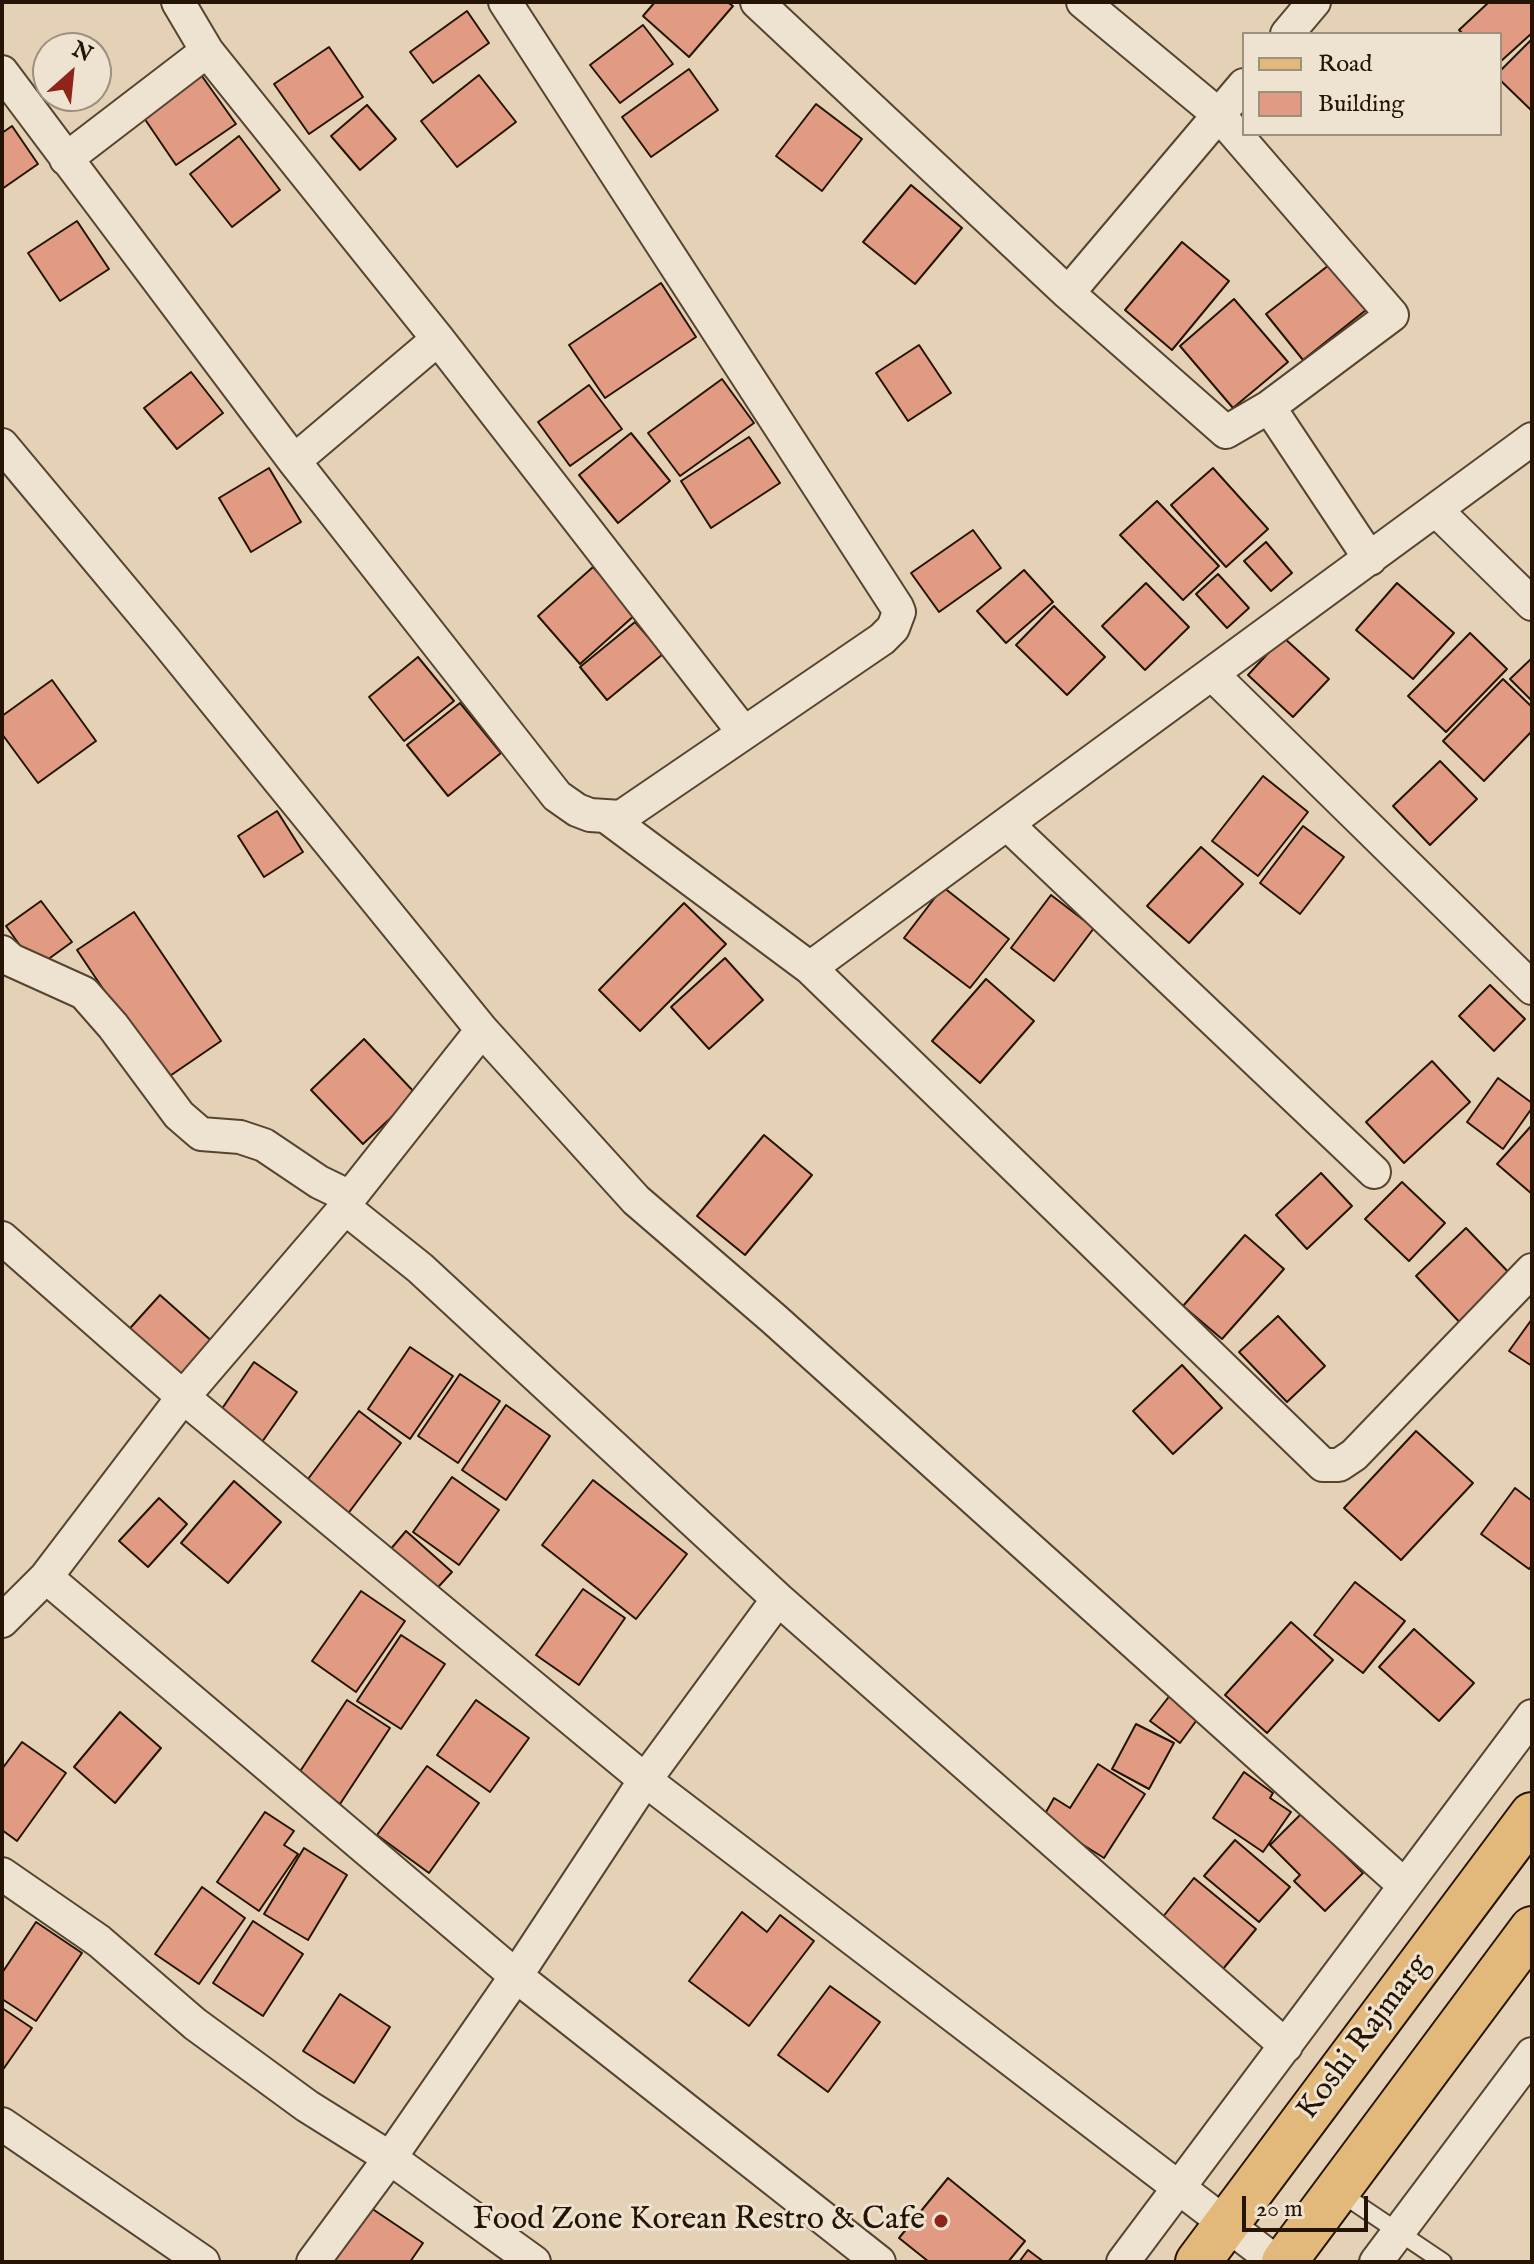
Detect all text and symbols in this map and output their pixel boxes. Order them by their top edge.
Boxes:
north arrow [32,32,112,112]
legend [1242,32,1502,136]
text: N [67,36,97,69]
text: Road [1318,49,1372,80]
text: Building [1318,89,1404,120]
street label: Koshi Rajmarg [1290,1948,1440,2128]
scale bar [1246,2180,1372,2230]
text: 20 m [1256,2194,1303,2225]
place label: Food Zone Korean Restro & Cafe [473,2202,925,2240]
marker: Food Zone Korean Restro & Cafe [932,2212,950,2230]

